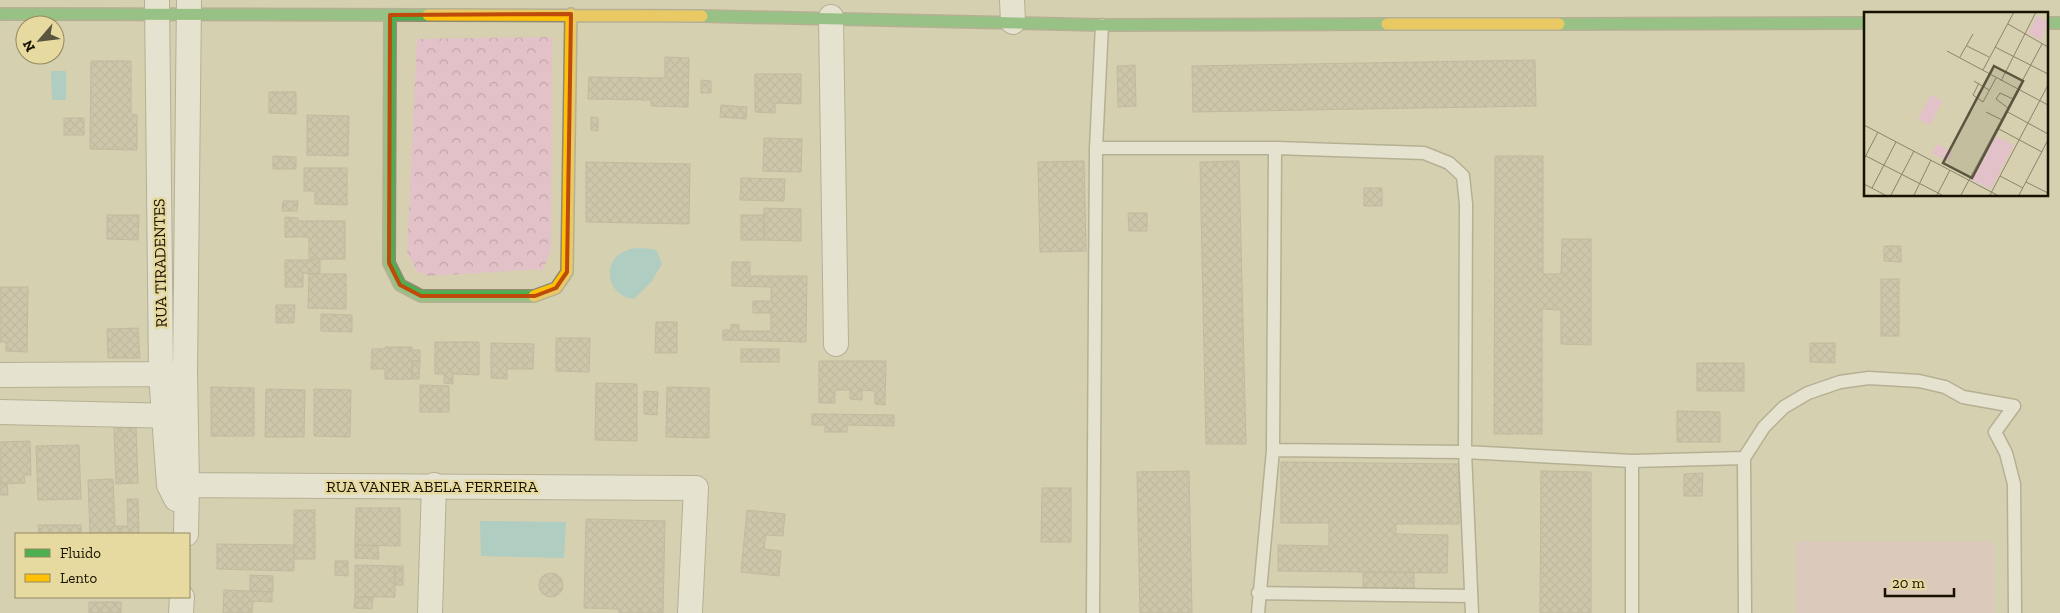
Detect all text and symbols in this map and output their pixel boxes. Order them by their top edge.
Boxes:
inset map [1864,12,2048,196]
north arrow [15,15,65,65]
text: N [19,37,39,55]
street label: RUA TIRADENTES [149,198,171,328]
street label: RUA VANER ABELA FERREIRA [326,477,539,496]
legend [15,533,190,598]
text: Fluido [60,544,101,562]
scale bar [1885,566,1954,598]
text: Lento [60,569,97,587]
text: 20 m [1892,574,1925,592]

